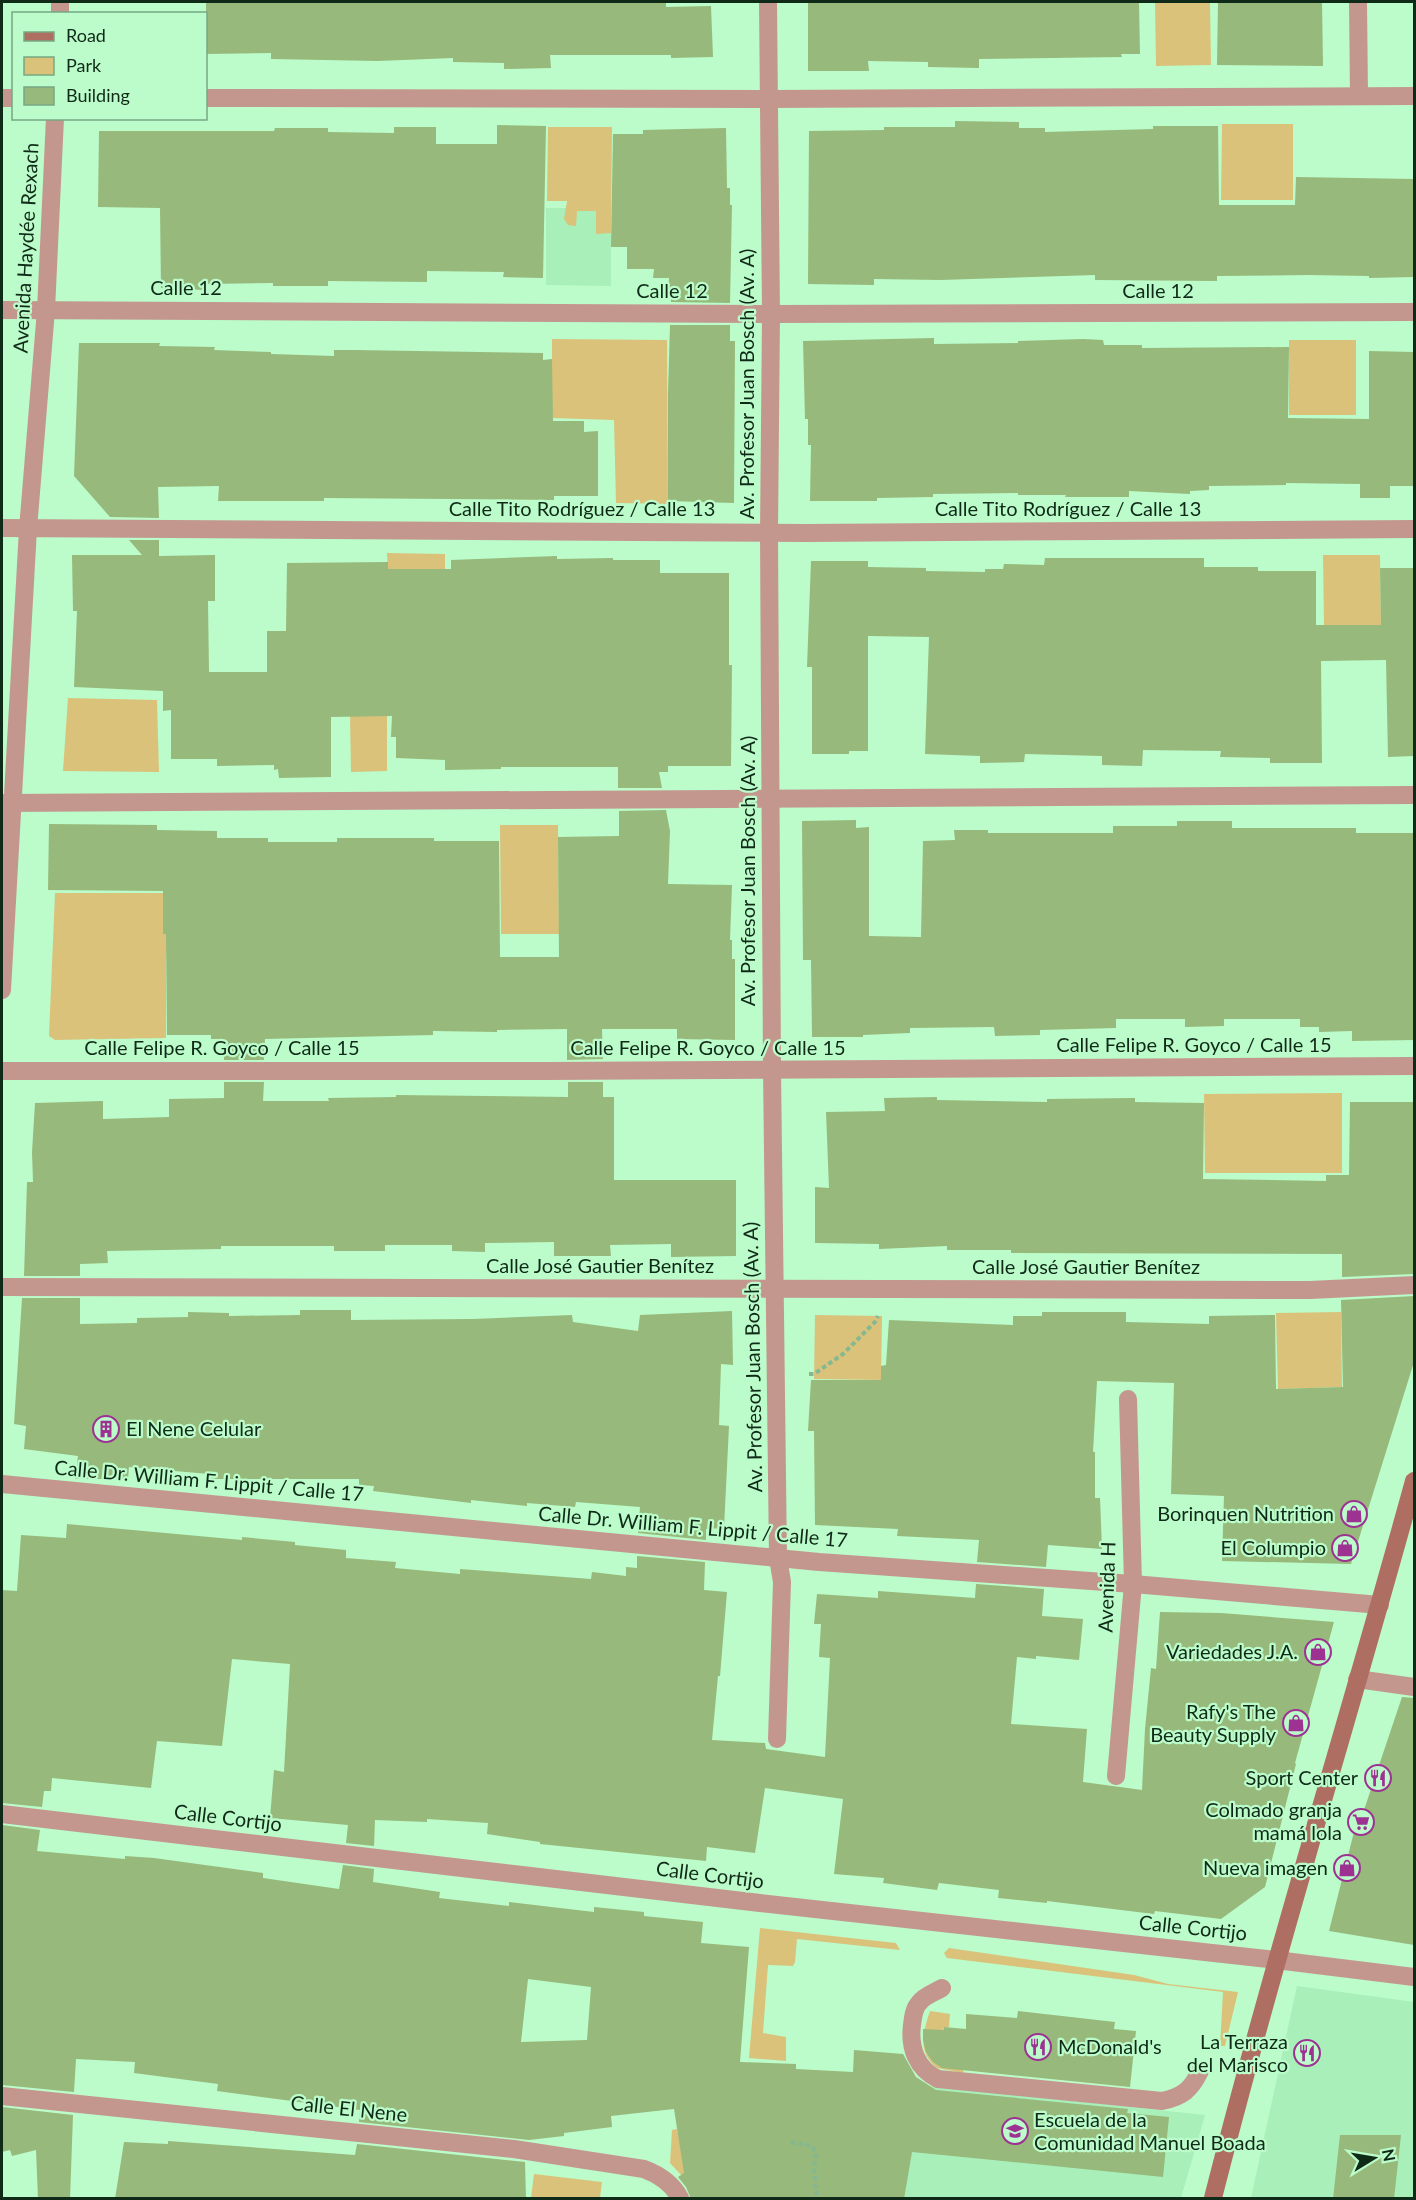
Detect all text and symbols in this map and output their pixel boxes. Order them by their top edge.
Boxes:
legend [12,12,207,120]
text: Road [66,24,106,46]
text: Park [66,54,102,76]
text: Building [66,84,130,106]
street label: Avenida Haydée Rexach [8,142,42,354]
street label: Av. Profesor Juan Bosch (Av. A) [734,249,758,519]
street label: Calle 12 [150,275,222,299]
street label: Calle 12 [636,278,708,302]
street label: Calle 12 [1122,278,1194,302]
street label: Calle Tito Rodríguez / Calle 13 [449,496,715,520]
street label: Calle Tito Rodríguez / Calle 13 [935,496,1201,520]
street label: Av. Profesor Juan Bosch (Av. A) [735,736,759,1006]
street label: Calle Felipe R. Goyco / Calle 15 [1056,1032,1332,1056]
street label: Calle Felipe R. Goyco / Calle 15 [84,1035,360,1059]
street label: Calle Felipe R. Goyco / Calle 15 [570,1035,846,1059]
street label: Av. Profesor Juan Bosch (Av. A) [738,1222,766,1493]
street label: Calle José Gautier Benítez [486,1253,714,1277]
street label: Calle José Gautier Benítez [972,1254,1200,1278]
building icon: El Nene Celular [91,1414,121,1444]
place label: El Nene Celular [126,1416,262,1440]
street label: Calle Dr. William F. Lippit / Calle 17 [53,1455,365,1505]
shop icon: Borinquen Nutrition [1339,1499,1369,1529]
street label: Calle Dr. William F. Lippit / Calle 17 [537,1501,849,1551]
place label: Borinquen Nutrition [1157,1501,1334,1525]
shop icon: El Columpio [1330,1533,1360,1563]
place label: El Columpio [1221,1535,1326,1559]
street label: Avenida H [1092,1541,1120,1633]
shop icon: Variedades J.A. [1303,1637,1333,1667]
place label: Variedades J.A. [1166,1639,1298,1663]
place label: Rafy's The Beauty Supply [1150,1699,1277,1746]
shop icon: Rafy's The Beauty Supply [1281,1708,1311,1738]
restaurant icon: Sport Center [1363,1763,1393,1793]
place label: Sport Center [1246,1765,1359,1789]
place label: Colmado granja mamá lola [1205,1797,1342,1844]
street label: Calle Cortijo [173,1798,284,1836]
supermarket icon: Colmado granja mamá lola [1346,1807,1376,1837]
shop icon: Nueva imagen [1332,1853,1362,1883]
street label: Calle Cortijo [655,1855,766,1893]
place label: Nueva imagen [1203,1855,1328,1879]
street label: Calle Cortijo [1138,1909,1248,1945]
place label: La Terraza del Marisco [1187,2029,1288,2076]
restaurant icon: McDonald's [1023,2032,1053,2062]
place label: McDonald's [1058,2034,1162,2058]
restaurant icon: La Terraza del Marisco [1292,2038,1322,2068]
street label: Calle El Nene [290,2090,409,2126]
place label: Escuela de la Comunidad Manuel Boada [1034,2107,1266,2154]
school or university icon: Escuela de la Comunidad Manuel Boada [1000,2116,1030,2146]
north arrow [1344,2128,1404,2188]
text: N [1379,2147,1400,2163]

